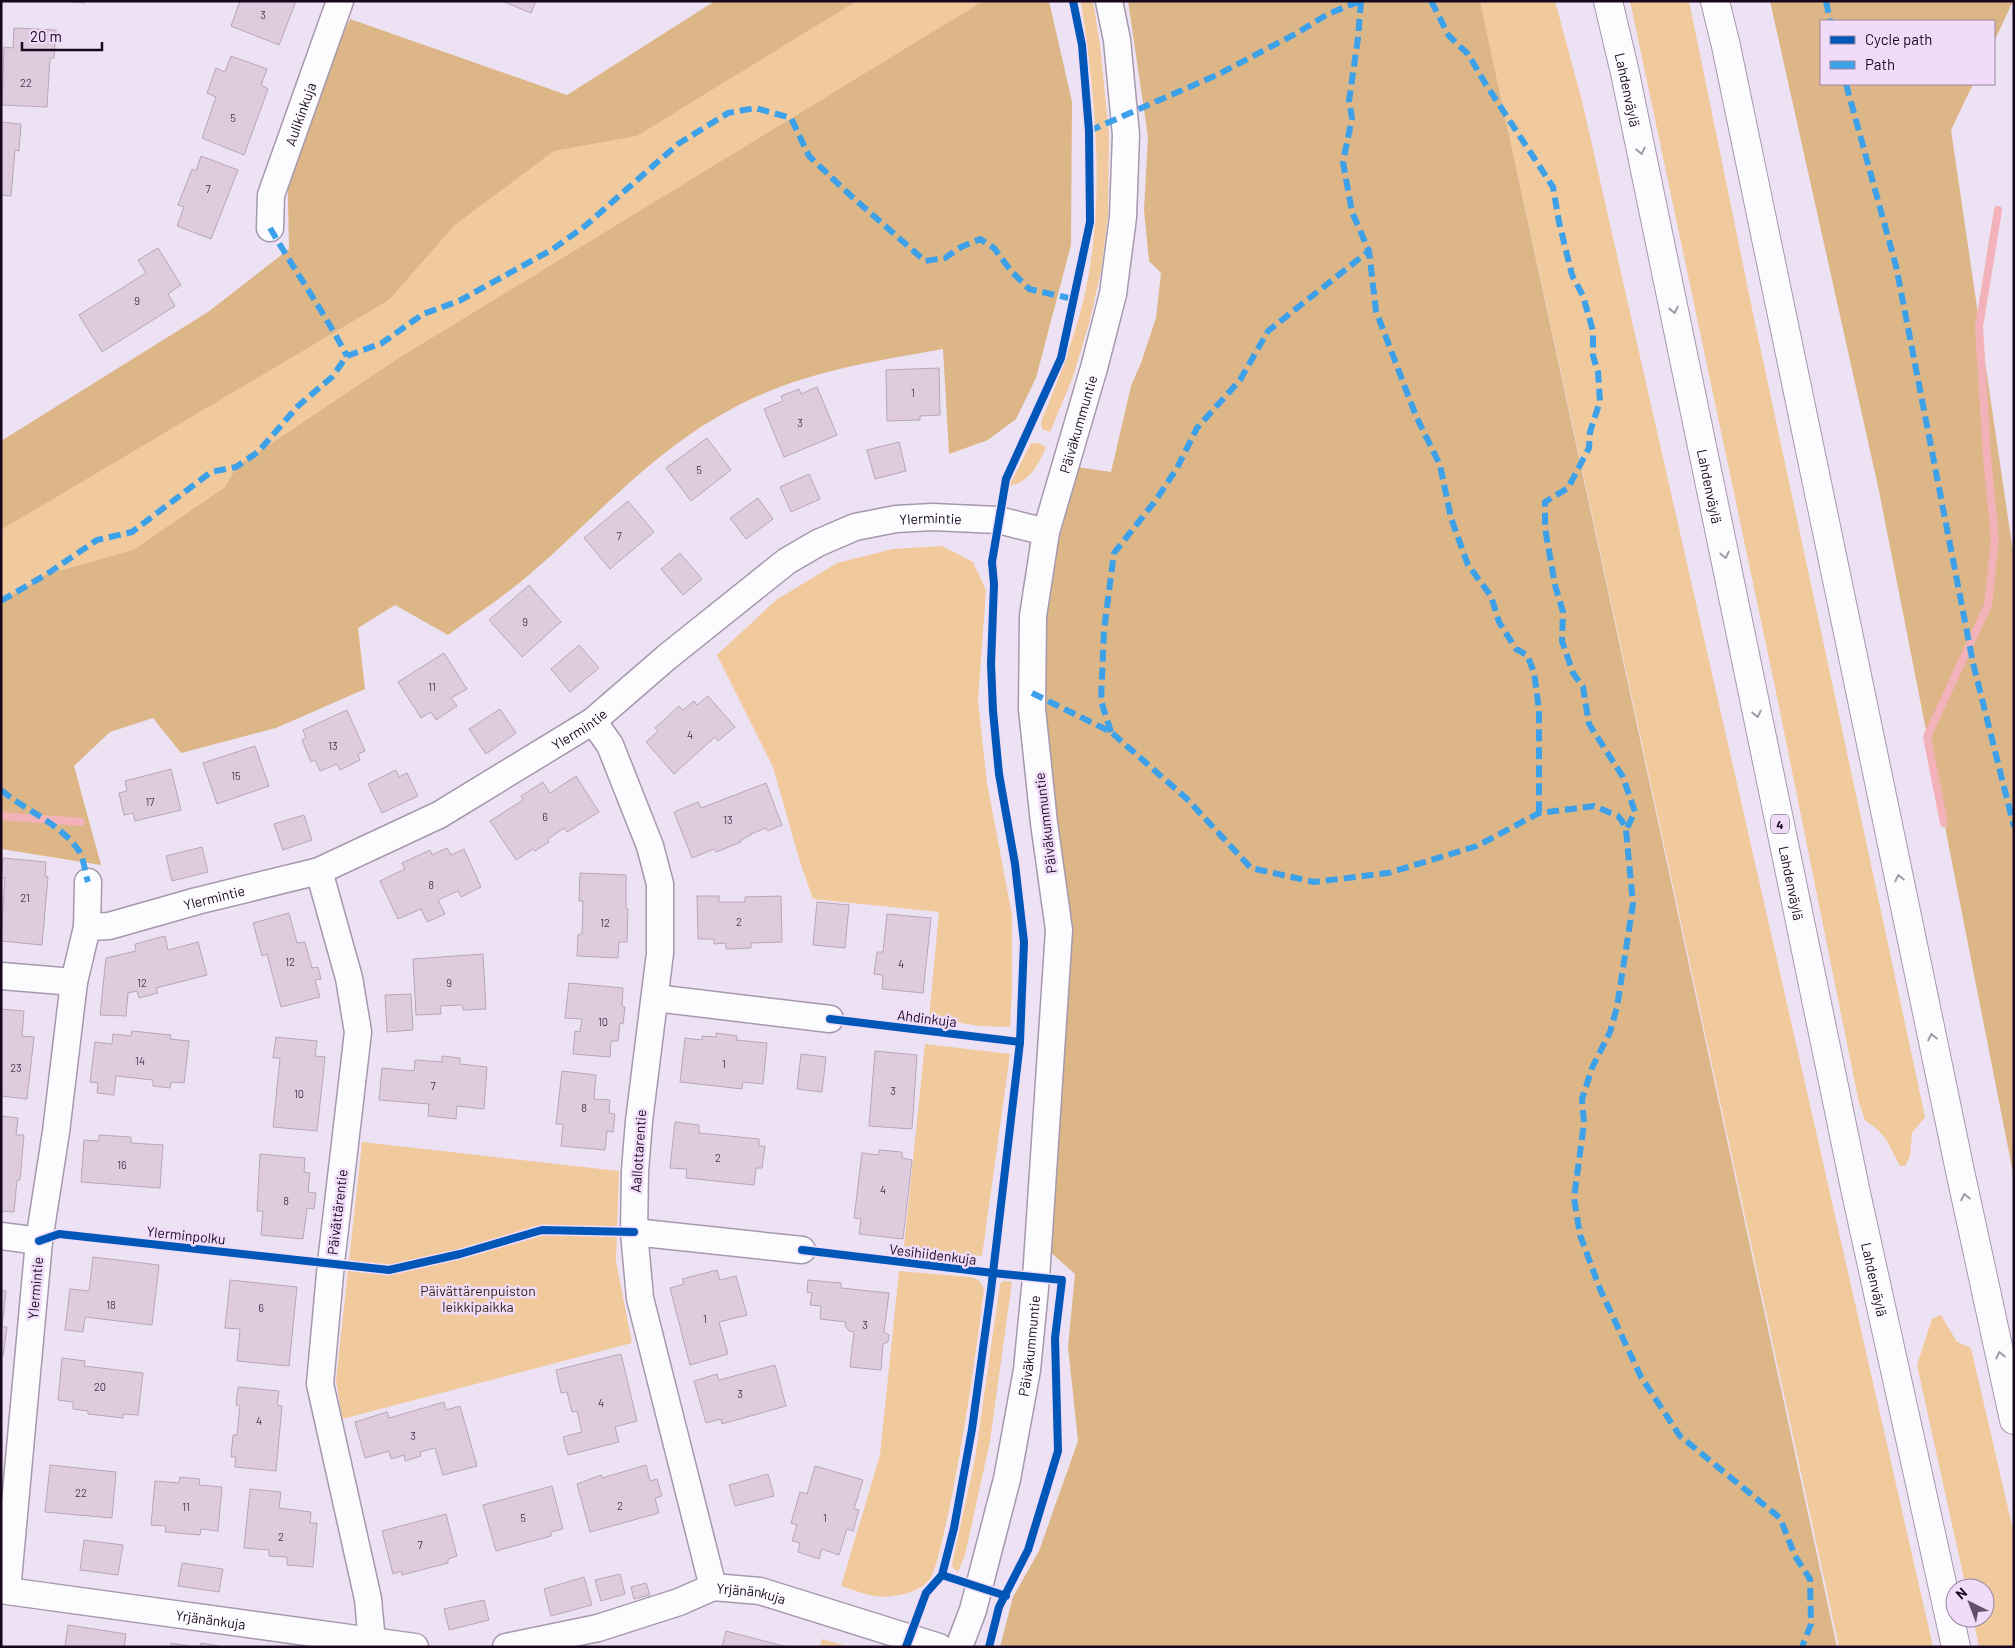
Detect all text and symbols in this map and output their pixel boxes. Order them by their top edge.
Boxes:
house number: 3 [260,8,266,21]
scale bar [22,20,102,52]
legend [1820,20,1995,85]
text: 20 m [30,27,62,45]
text: Cycle path [1865,30,1932,48]
street label: Lahdenväylä [1612,51,1644,128]
text: Path [1865,55,1895,73]
house number: 22 [20,76,32,89]
street label: Aulikinkuja [281,80,319,148]
house number: 5 [230,111,236,124]
one-way arrow [1636,147,1646,156]
house number: 7 [205,182,211,195]
house number: 9 [134,294,140,307]
one-way arrow [1668,306,1679,315]
street label: Päiväkummuntie [1055,373,1100,475]
house number: 1 [911,386,915,399]
house number: 3 [797,416,803,429]
street label: Lahdenväylä [1694,448,1726,525]
house number: 5 [696,463,702,476]
street label: Ylermintie [899,508,962,527]
house number: 7 [616,529,622,542]
one-way arrow [1719,551,1729,560]
house number: 9 [522,615,528,628]
house number: 11 [428,680,436,693]
street label: Ylermintie [548,705,610,753]
one-way arrow [1752,710,1762,719]
house number: 4 [687,728,693,741]
house number: 13 [328,739,338,752]
house number: 15 [231,769,241,782]
street label: Päiväkummuntie [1030,772,1060,874]
house number: 17 [145,795,155,808]
house number: 6 [542,810,548,823]
house number: 13 [723,813,733,826]
road number: 4 [1771,814,1789,834]
street label: Lahdenväylä [1776,844,1808,922]
one-way arrow [1894,874,1905,883]
house number: 8 [428,878,434,891]
street label: Ylermintie [181,881,246,913]
house number: 21 [20,891,30,904]
house number: 2 [736,915,742,928]
house number: 12 [600,916,610,929]
house number: 12 [285,955,295,968]
house number: 4 [898,957,904,970]
house number: 12 [137,976,147,989]
house number: 9 [446,976,452,989]
street label: Ahdinkuja [896,1006,958,1030]
house number: 10 [598,1015,608,1028]
one-way arrow [1927,1033,1938,1042]
house number: 14 [135,1054,145,1067]
house number: 1 [722,1057,726,1070]
house number: 23 [10,1061,22,1074]
house number: 7 [430,1079,436,1092]
house number: 3 [890,1084,896,1097]
house number: 10 [294,1087,304,1100]
house number: 8 [581,1101,587,1114]
street label: Aallottarentie [627,1109,649,1193]
house number: 2 [715,1151,721,1164]
house number: 16 [117,1158,127,1171]
street label: Päivättärentie [323,1168,351,1256]
house number: 4 [880,1183,886,1196]
one-way arrow [1960,1192,1971,1201]
house number: 8 [283,1194,289,1207]
street label: Ylerminpolku [146,1222,226,1248]
street label: Vesihiidenkuja [888,1240,978,1268]
street label: Lahdenväylä [1859,1241,1891,1318]
street label: Ylermintie [24,1256,46,1320]
park label: Päivättärenpuiston leikkipaikka [420,1282,536,1315]
street label: Päiväkummuntie [1014,1294,1043,1398]
house number: 18 [106,1298,116,1311]
house number: 6 [258,1301,264,1314]
house number: 1 [703,1312,707,1325]
house number: 3 [862,1318,868,1331]
one-way arrow [1995,1351,2006,1360]
house number: 20 [94,1380,106,1393]
house number: 3 [737,1387,743,1400]
house number: 4 [598,1396,604,1409]
house number: 4 [256,1414,262,1427]
house number: 3 [410,1429,416,1442]
house number: 22 [75,1486,87,1499]
house number: 2 [617,1499,623,1512]
house number: 11 [182,1500,190,1513]
house number: 5 [520,1511,526,1524]
house number: 1 [823,1511,827,1524]
house number: 2 [278,1530,284,1543]
house number: 7 [417,1538,423,1551]
north arrow [1945,1578,1995,1628]
street label: Yrjänänkuja [716,1579,788,1607]
text: N [1952,1584,1970,1602]
street label: Yrjänänkuja [175,1606,247,1632]

